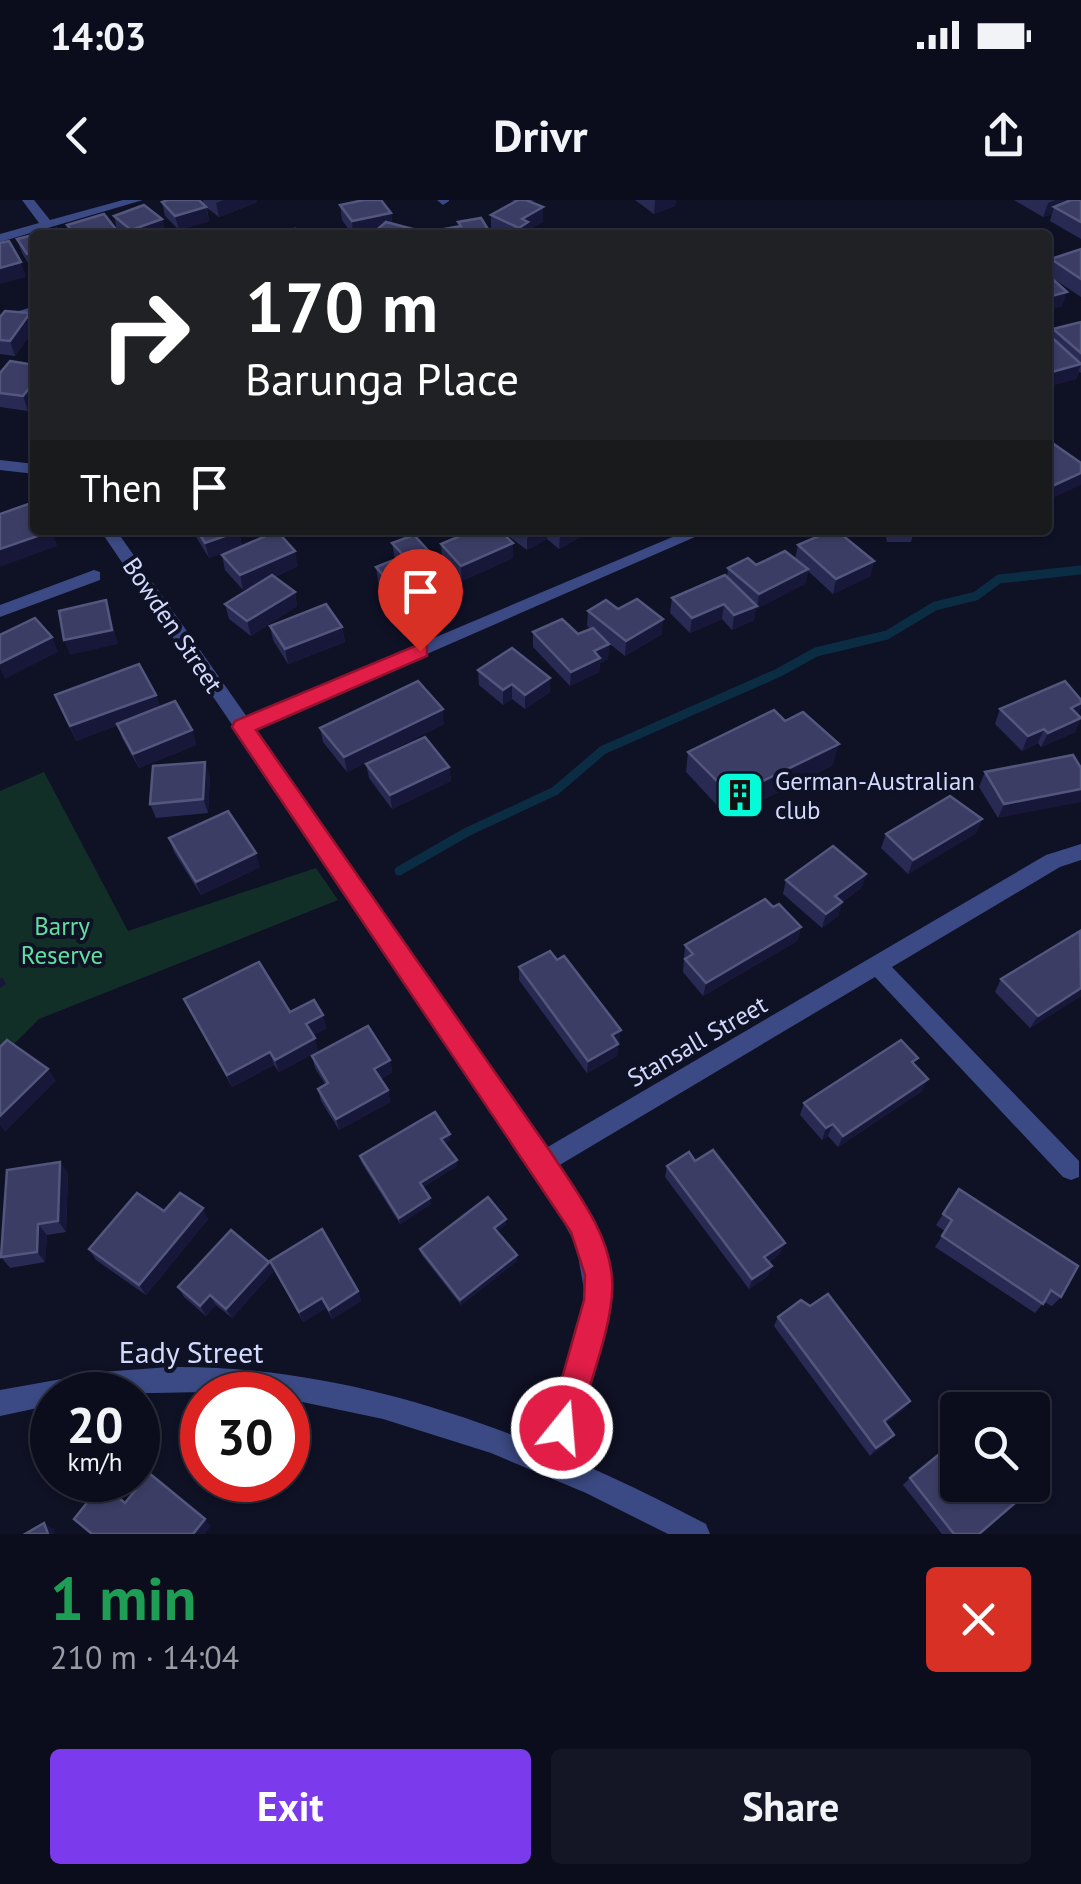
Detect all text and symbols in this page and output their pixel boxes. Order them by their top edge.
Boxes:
text: 14:03 [50,11,146,60]
text: Drivr [493,106,588,164]
icon: back [50,108,105,163]
icon: share [976,108,1031,163]
text: 170 m [245,261,438,351]
icon: right [80,270,210,400]
text: Barunga Place [245,349,519,407]
icon: arrive [182,460,237,515]
text: Then [80,463,162,512]
pin [378,549,463,652]
street label: Bowden Street [116,551,230,699]
icon: arrive [393,564,448,619]
place label: German-Australian club [775,765,975,826]
building icon: German-Australian club [714,769,766,821]
park label: Barry Reserve [21,910,103,971]
street label: Stansall Street [621,988,773,1094]
street label: Eady Street [119,1332,263,1371]
speed limit sign: 30 [180,1372,310,1502]
position arrow [510,1376,614,1480]
text: 20 [67,1392,123,1457]
map controls [940,1392,1050,1502]
button: search [940,1392,1050,1502]
text: km/h [68,1446,122,1478]
text: 1 min [50,1559,196,1637]
button: close [926,1567,1031,1672]
text: 210 m · 14:04 [50,1636,239,1678]
button: Exit [50,1749,531,1864]
button: Share [551,1749,1031,1864]

